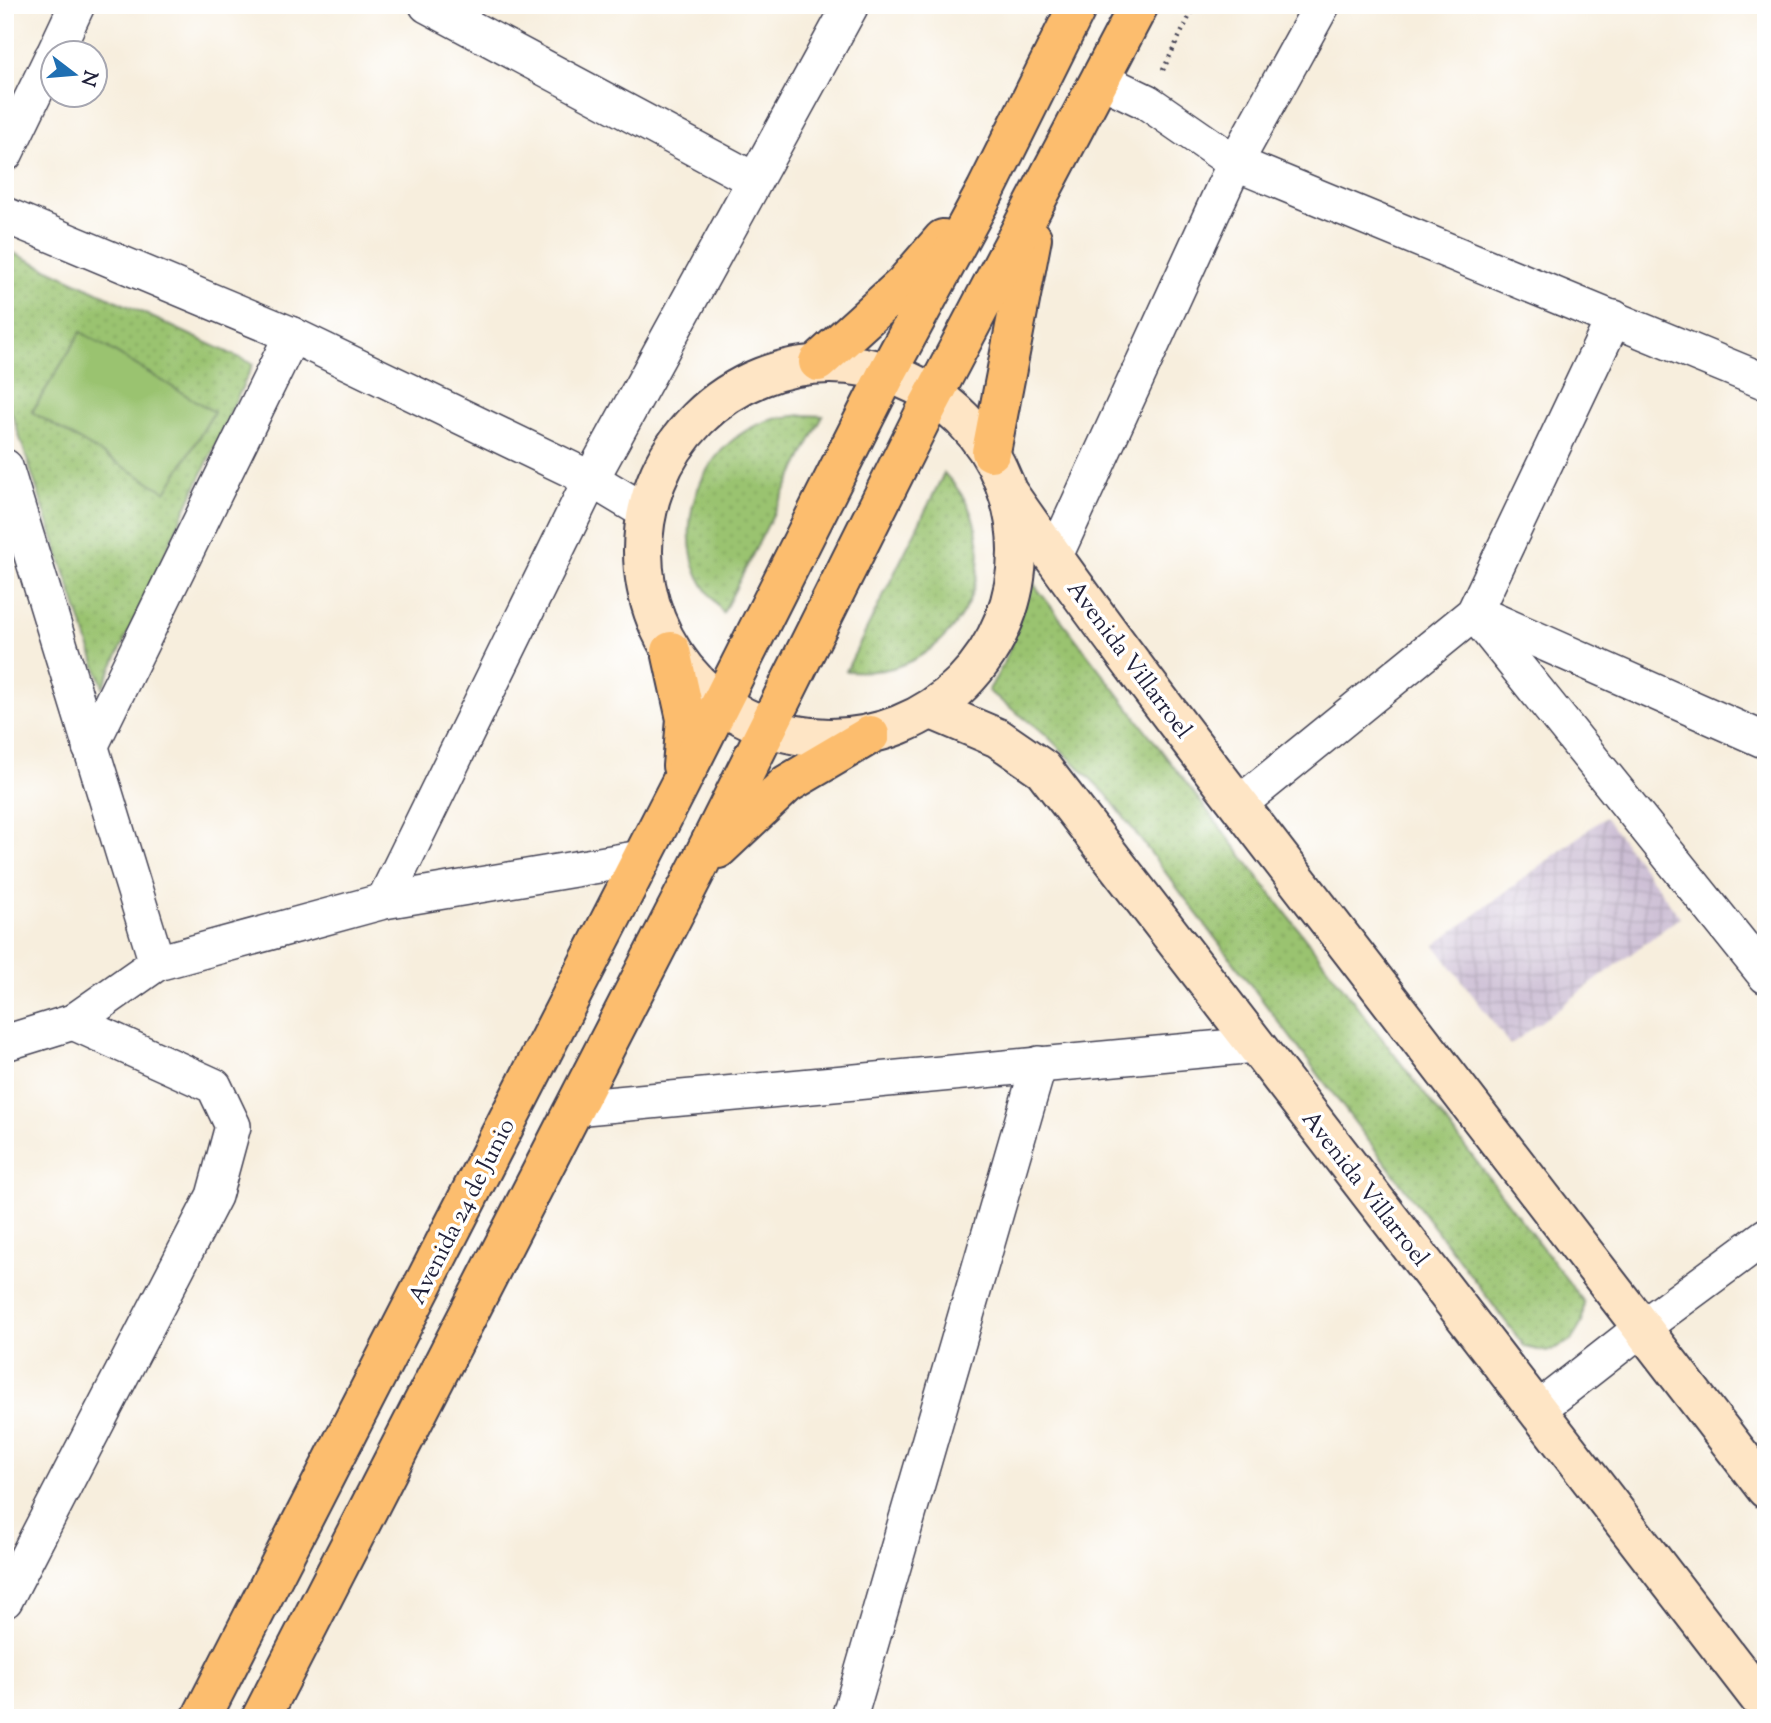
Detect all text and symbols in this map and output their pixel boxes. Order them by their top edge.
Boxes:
north arrow [38,38,108,108]
text: N [73,67,103,89]
street label: Avenida Villarroel [1058,574,1199,746]
street label: Avenida Villarroel [1293,1104,1436,1275]
street label: Avenida 24 de Junio [401,1113,524,1311]

